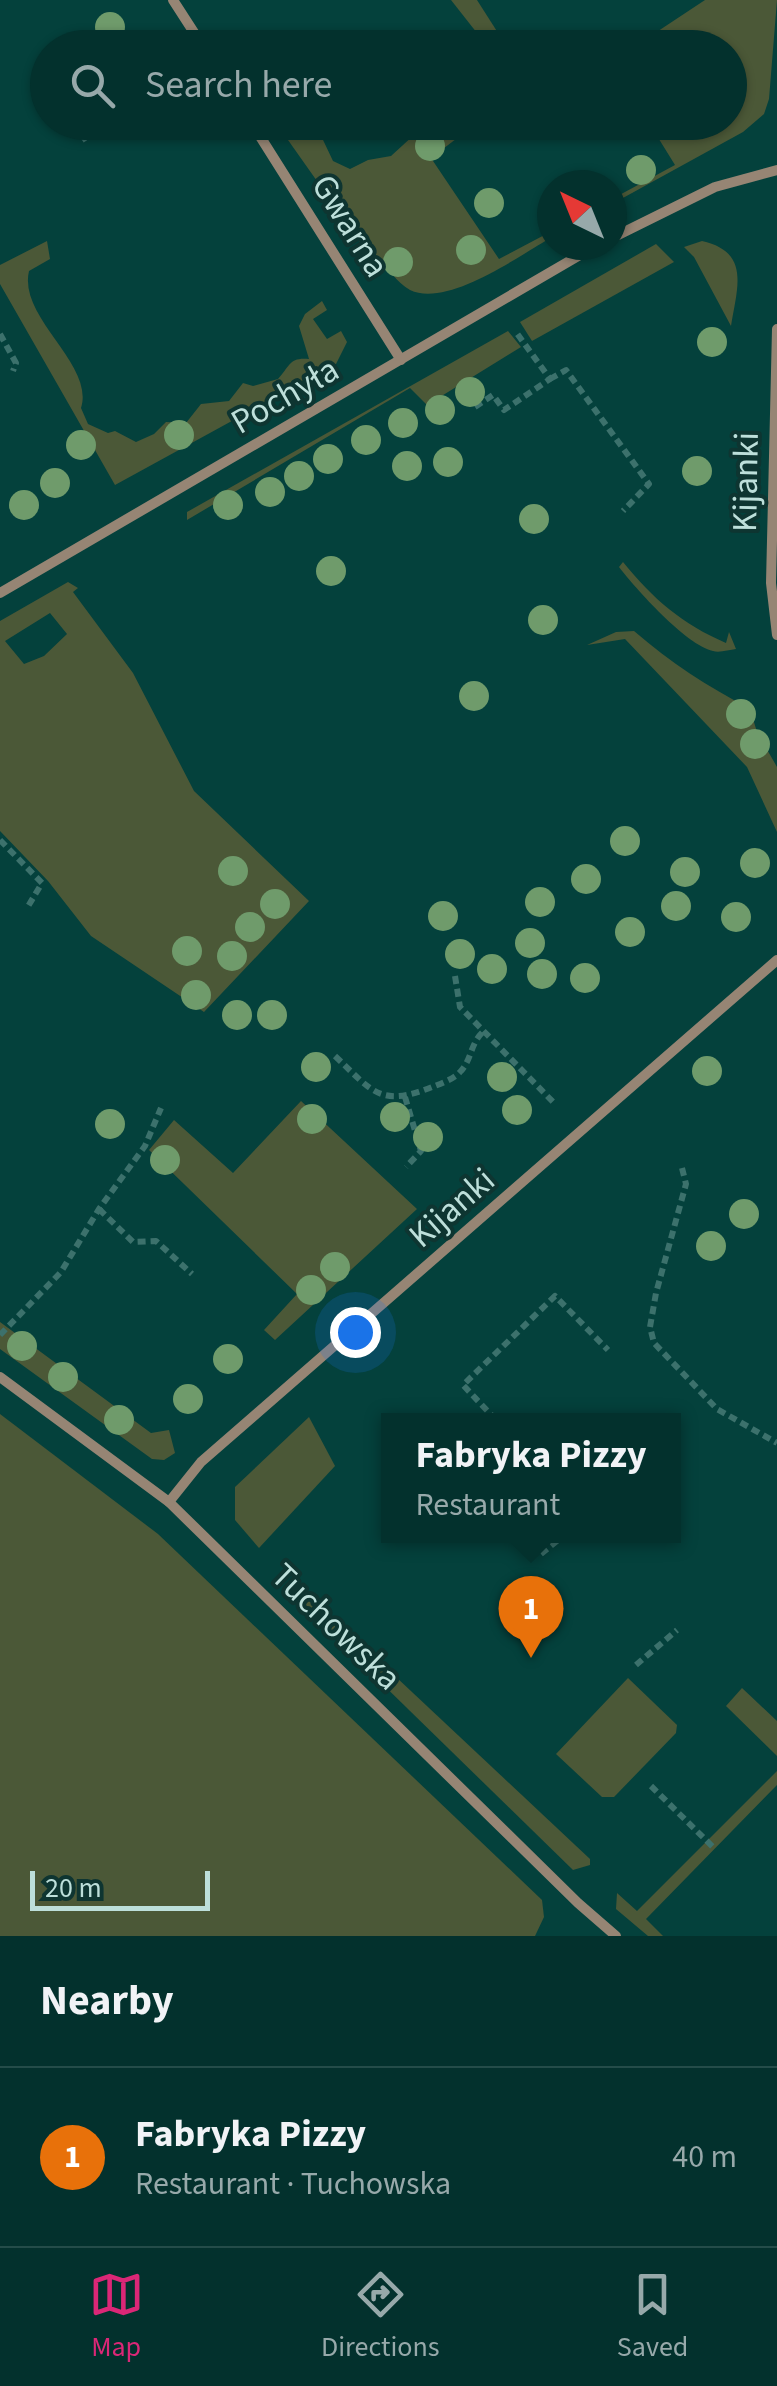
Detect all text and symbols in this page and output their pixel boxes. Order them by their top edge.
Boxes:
search box [30,30,747,140]
icon: search [65,58,120,113]
text: Search here [145,58,332,112]
street label: Gwarna [299,165,401,287]
north arrow [537,170,627,260]
street label: Pochyła [222,345,348,447]
street label: Kijanki [720,431,772,533]
street label: Kijanki [398,1156,506,1260]
your location [330,1307,381,1358]
popup [381,1413,681,1543]
text: Fabryka Pizzy [415,1428,647,1482]
text: Restaurant [415,1482,560,1528]
street label: Tuchowska [259,1552,413,1702]
pin: 1 [498,1576,564,1658]
scale bar [30,1866,210,1910]
text: 20 m [45,1868,102,1908]
text: Nearby [40,1971,174,2031]
text: Fabryka Pizzy [135,2107,366,2161]
text: 1 [64,2134,81,2180]
text: 40 m [672,2134,737,2180]
text: Restaurant · Tuchowska [135,2161,451,2207]
tab: Map [89,2267,144,2367]
tab: Directions [321,2267,440,2367]
tab: Saved [617,2267,688,2367]

